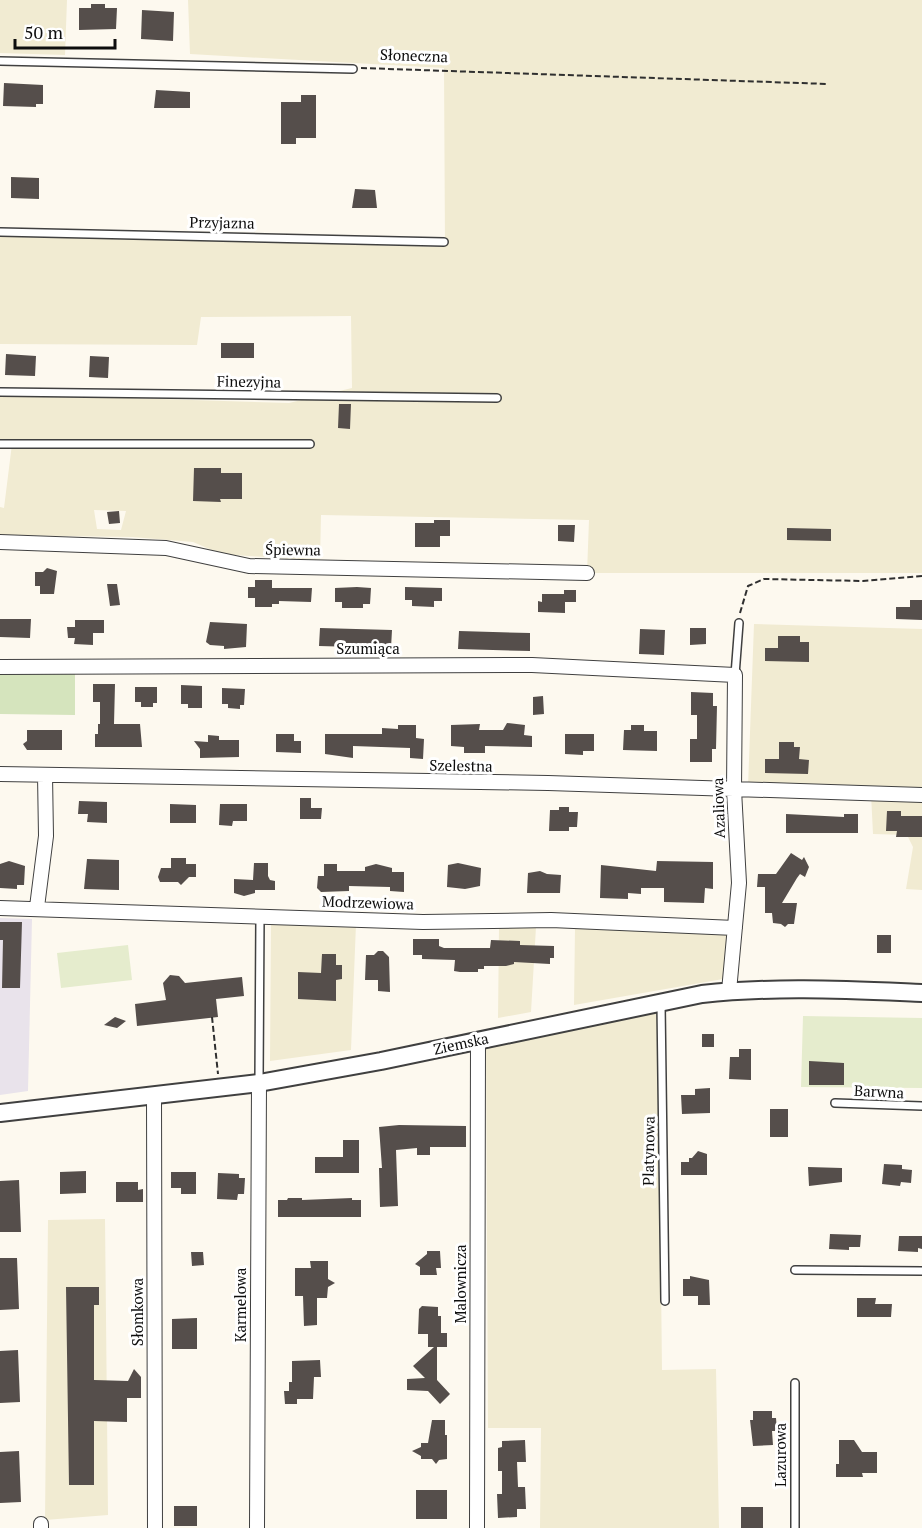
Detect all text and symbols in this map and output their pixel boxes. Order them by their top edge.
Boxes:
scale bar [15,12,116,50]
text: 50 m [24,20,64,44]
street label: Słoneczna [380,44,449,66]
street label: Przyjazna [189,211,255,233]
street label: Finezyjna [217,370,282,392]
street label: Śpiewna [265,539,322,559]
street label: Szumiąca [336,638,400,658]
street label: Szelestna [429,754,493,776]
street label: Azaliowa [707,777,729,839]
street label: Modrzewiowa [322,890,415,914]
street label: Ziemska [431,1027,491,1059]
street label: Barwna [853,1080,905,1102]
street label: Platynowa [637,1116,659,1186]
street label: Malownicza [450,1244,470,1324]
street label: Karmelowa [230,1267,250,1342]
street label: Słomkowa [127,1277,147,1346]
street label: Lazurowa [770,1423,790,1487]

